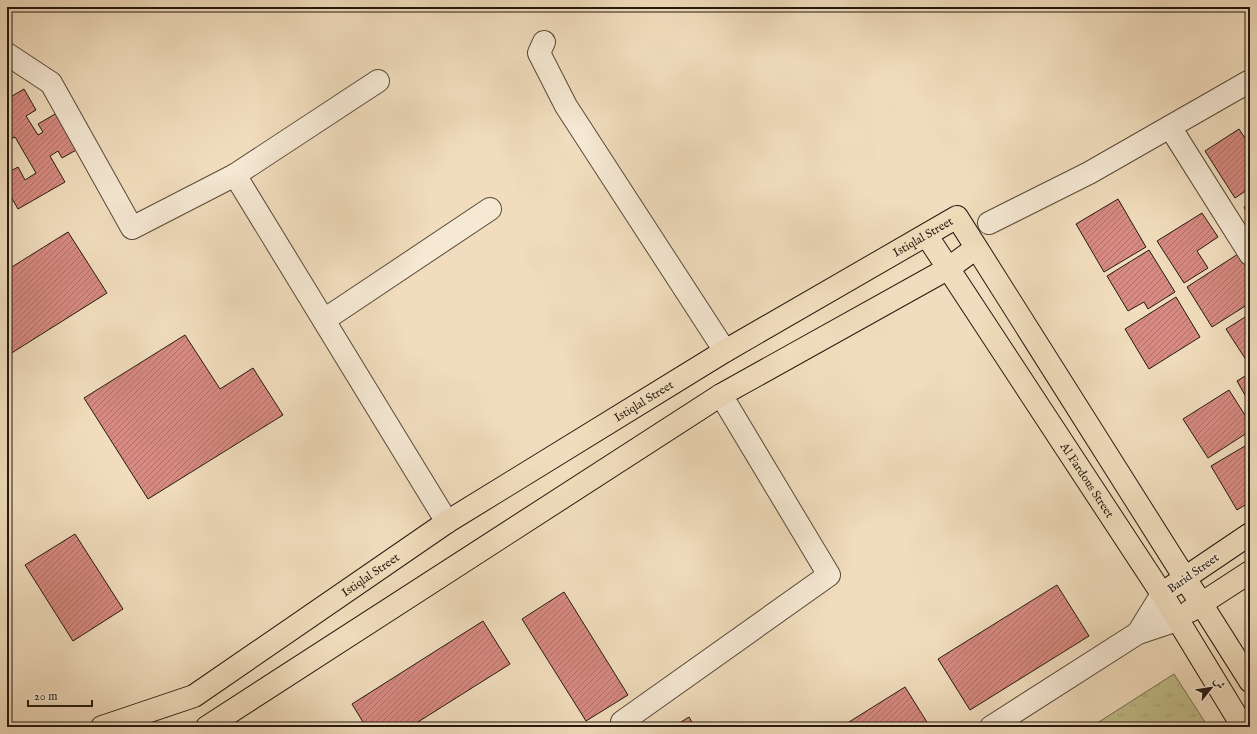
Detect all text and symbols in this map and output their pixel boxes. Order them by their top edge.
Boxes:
street label: Istiqlal Street [890,214,956,260]
street label: Istiqlal Street [611,378,676,425]
street label: Al Fardous Street [1056,439,1117,521]
street label: Istiqlal Street [339,550,402,600]
street label: Barid Street [1165,550,1222,597]
north arrow [1191,668,1231,708]
text: ش [1210,675,1228,692]
scale bar [28,682,92,708]
text: 20 m [34,689,57,704]

